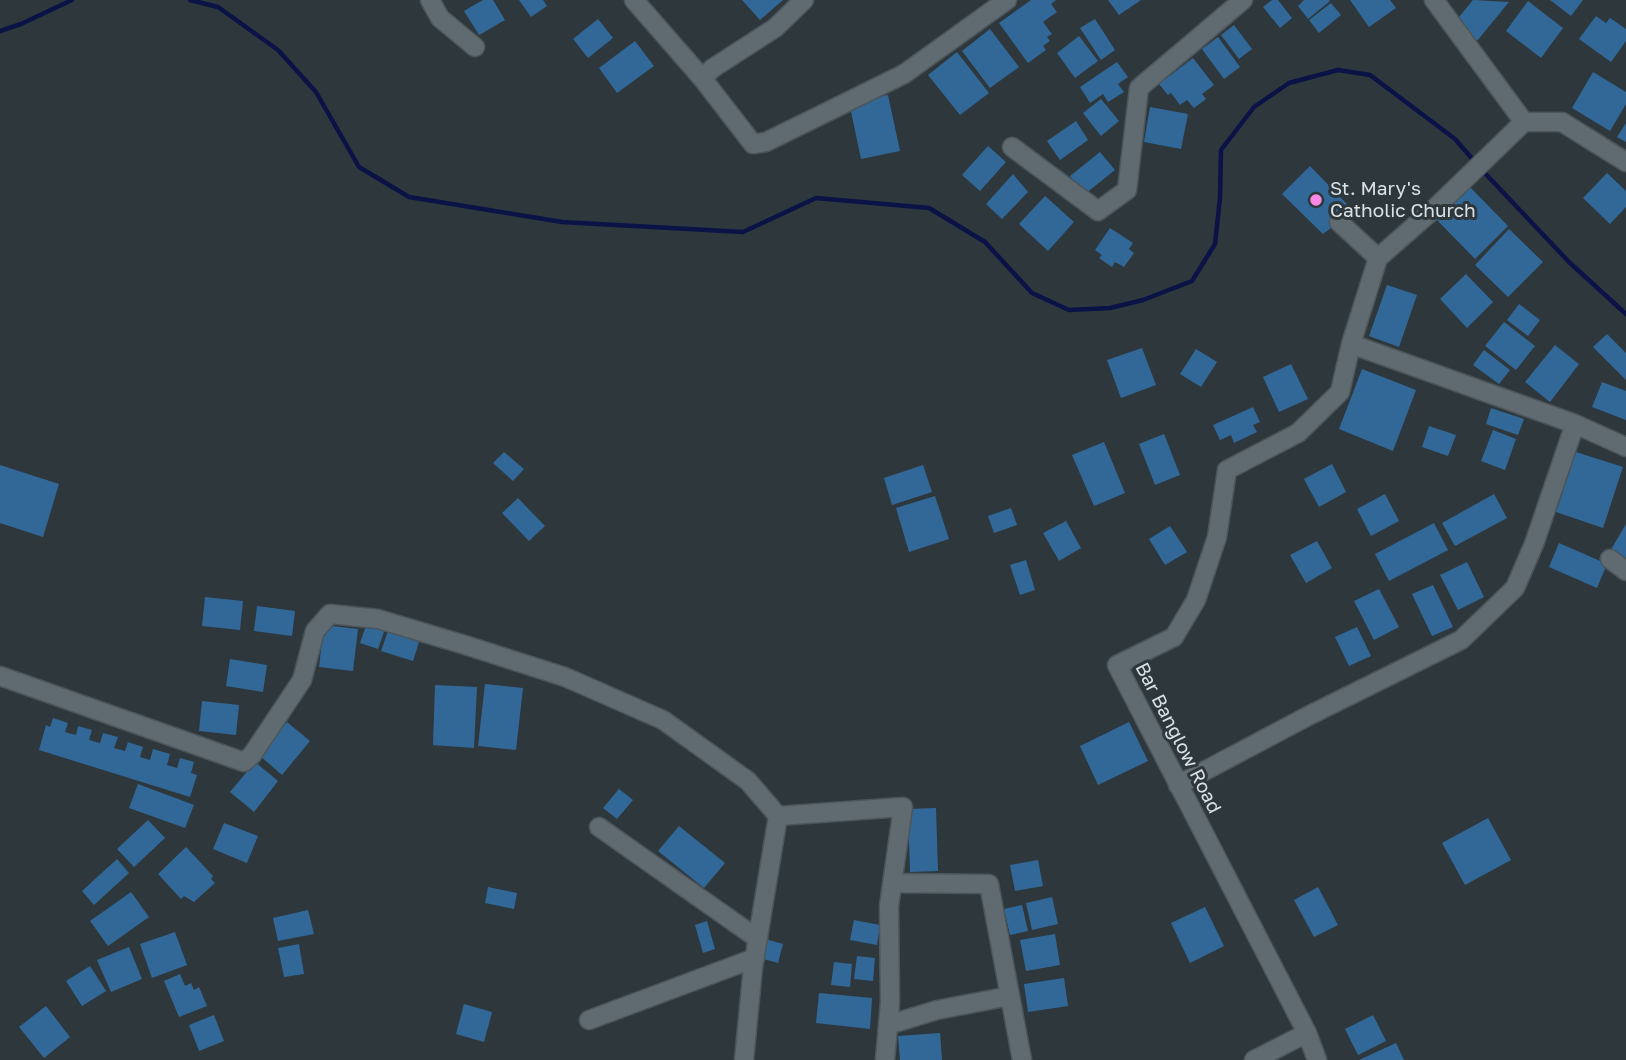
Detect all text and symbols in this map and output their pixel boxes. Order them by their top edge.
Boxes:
place label: St. Mary's Catholic Church [1330,178,1476,222]
marker: St. Mary's Catholic Church [1308,192,1324,208]
street label: Bar Banglow Road [1130,659,1226,817]

